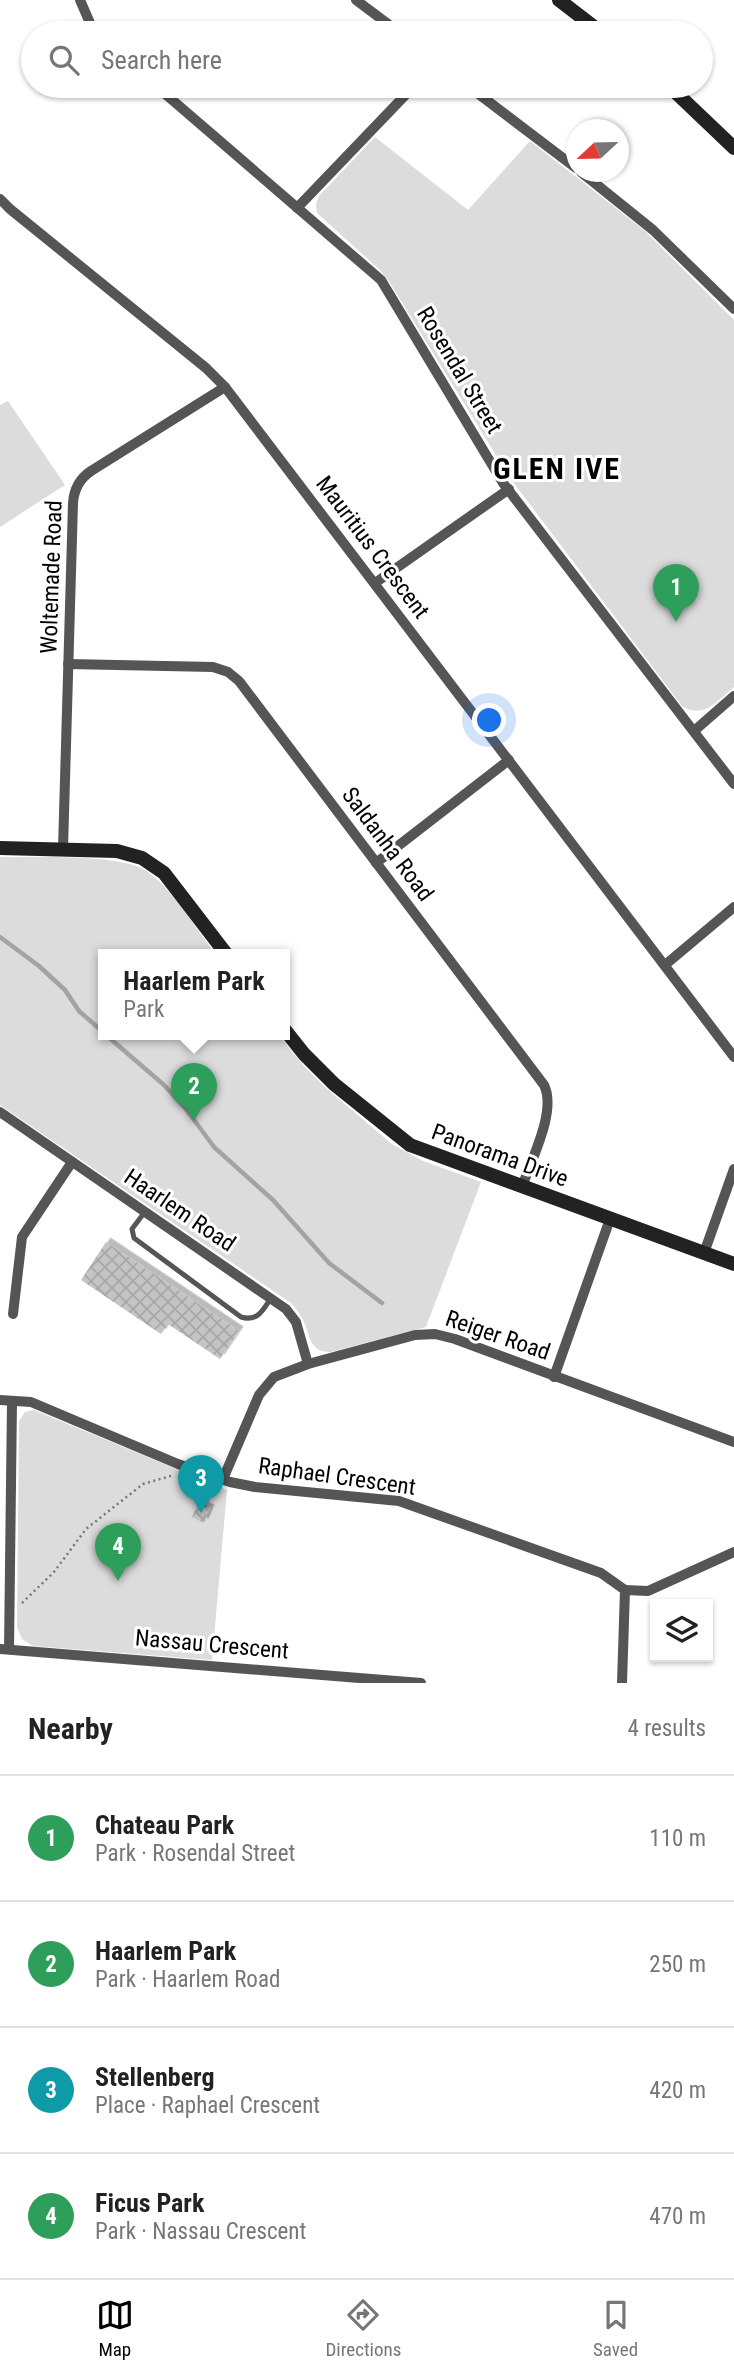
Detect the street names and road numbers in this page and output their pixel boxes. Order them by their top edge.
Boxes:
street label: Rosendal Street [411,302,508,439]
street label: Mauritius Crescent [310,471,435,624]
street label: Woltemade Road [35,500,68,654]
street label: Saldanha Road [336,782,439,906]
street label: Panorama Drive [428,1118,572,1193]
street label: Haarlem Road [119,1163,240,1257]
street label: Reiger Road [442,1305,554,1366]
street label: Raphael Crescent [257,1452,417,1501]
street label: Nassau Crescent [134,1624,290,1665]

